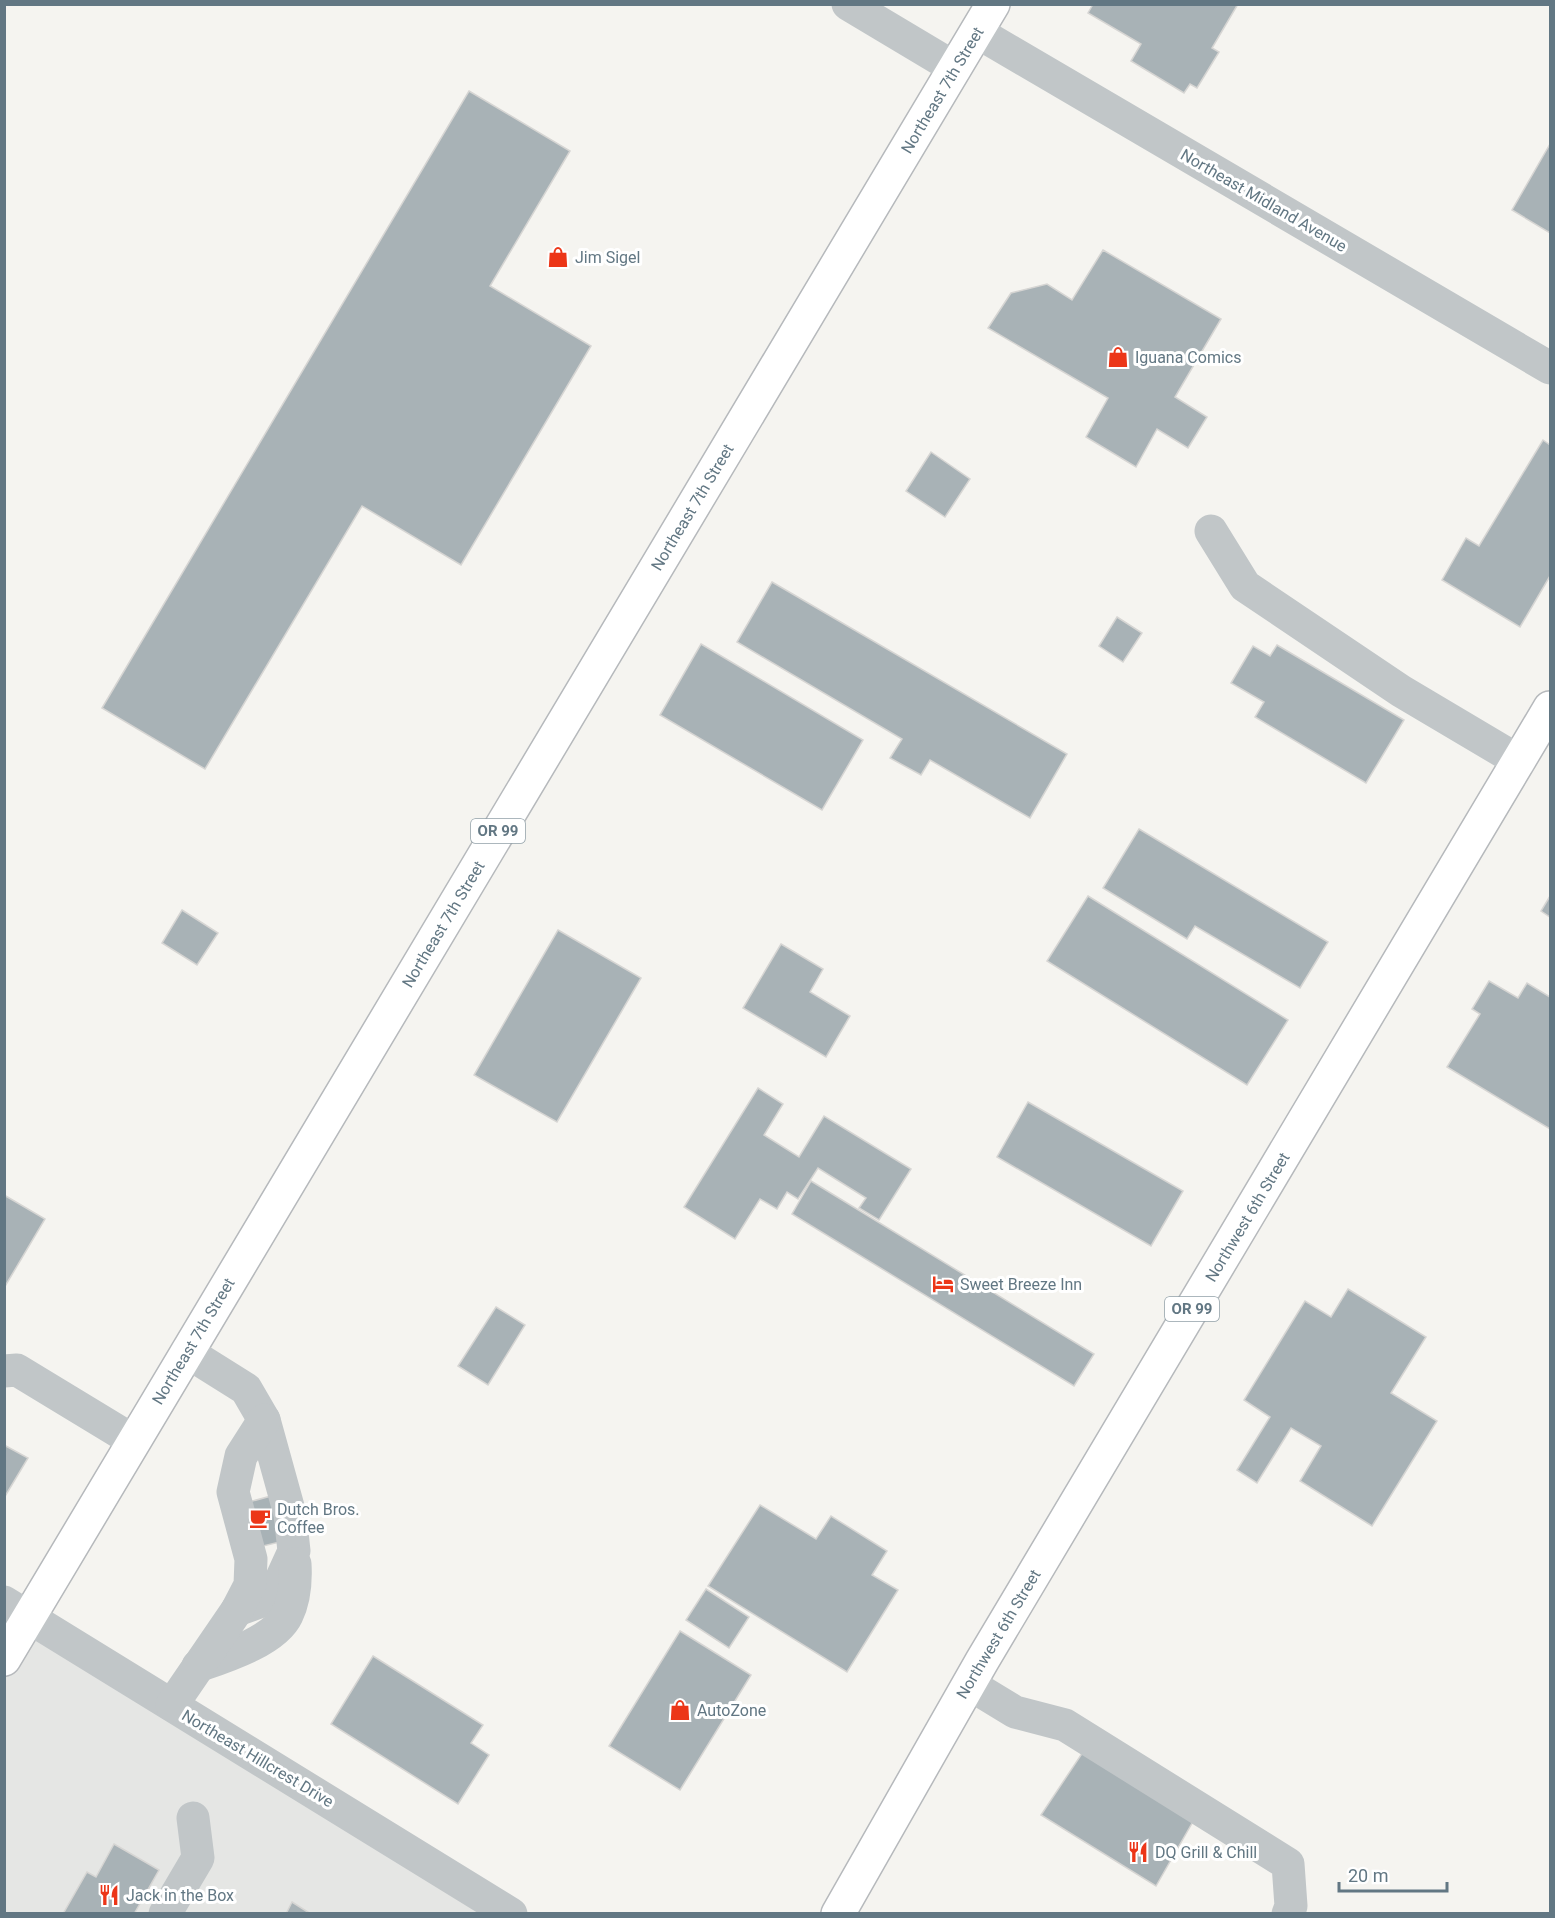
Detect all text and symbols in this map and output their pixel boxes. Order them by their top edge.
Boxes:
street label: Northeast 7th Street [897,24,988,157]
street label: Northeast Midland Avenue [1177,145,1350,256]
shop icon: Jim Sigel [546,245,570,269]
place label: Jim Sigel [575,248,640,267]
shop icon: Iguana Comics [1106,345,1130,369]
place label: Iguana Comics [1135,348,1241,367]
street label: Northeast 7th Street [647,441,738,574]
road number: OR 99 [471,819,525,843]
street label: Northeast 7th Street [398,858,489,991]
street label: Northwest 6th Street [1201,1149,1294,1285]
hotel icon: Sweet Breeze Inn [931,1272,955,1296]
street label: Northeast 7th Street [148,1275,239,1408]
place label: Sweet Breeze Inn [960,1275,1082,1294]
road number: OR 99 [1165,1297,1219,1321]
place label: Dutch Bros. Coffee [277,1500,360,1537]
cafe icon: Dutch Bros. Coffee [248,1506,272,1530]
street label: Northwest 6th Street [952,1566,1045,1702]
shop icon: AutoZone [668,1698,692,1722]
place label: AutoZone [697,1701,766,1720]
street label: Northeast Hillcrest Drive [178,1706,337,1811]
restaurant icon: DQ Grill & Chill [1126,1840,1150,1864]
place label: DQ Grill & Chill [1155,1843,1257,1862]
scale bar [1339,1855,1447,1893]
text: 20 m [1348,1865,1388,1886]
restaurant icon: Jack in the Box [97,1883,121,1907]
place label: Jack in the Box [126,1886,234,1905]

